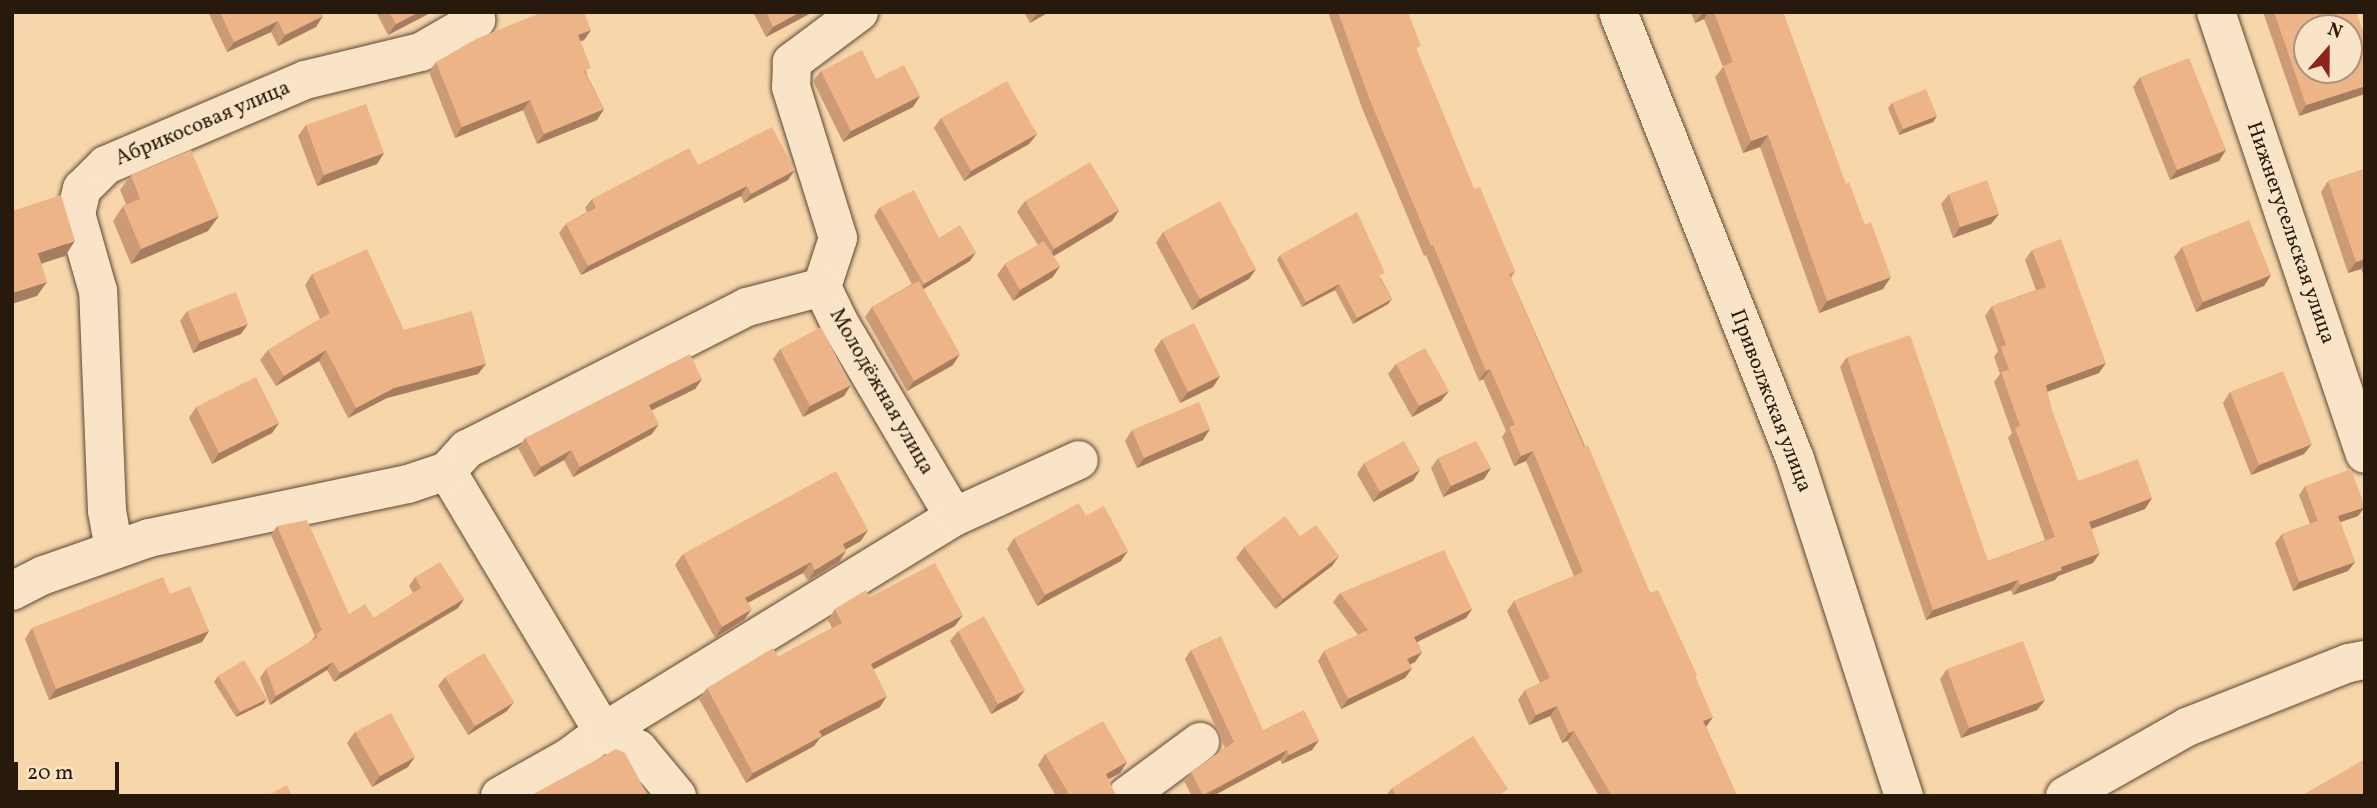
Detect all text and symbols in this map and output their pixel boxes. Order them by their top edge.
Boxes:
north arrow [2293,14,2363,84]
text: N [2324,17,2346,46]
street label: Абрикосовая улица [112,76,294,172]
street label: Нижнегусельская улица [2240,118,2340,348]
street label: Молодёжная улица [823,304,939,480]
street label: Приволжская улица [1723,306,1817,496]
scale bar [18,748,122,792]
text: 20 m [27,759,73,788]

